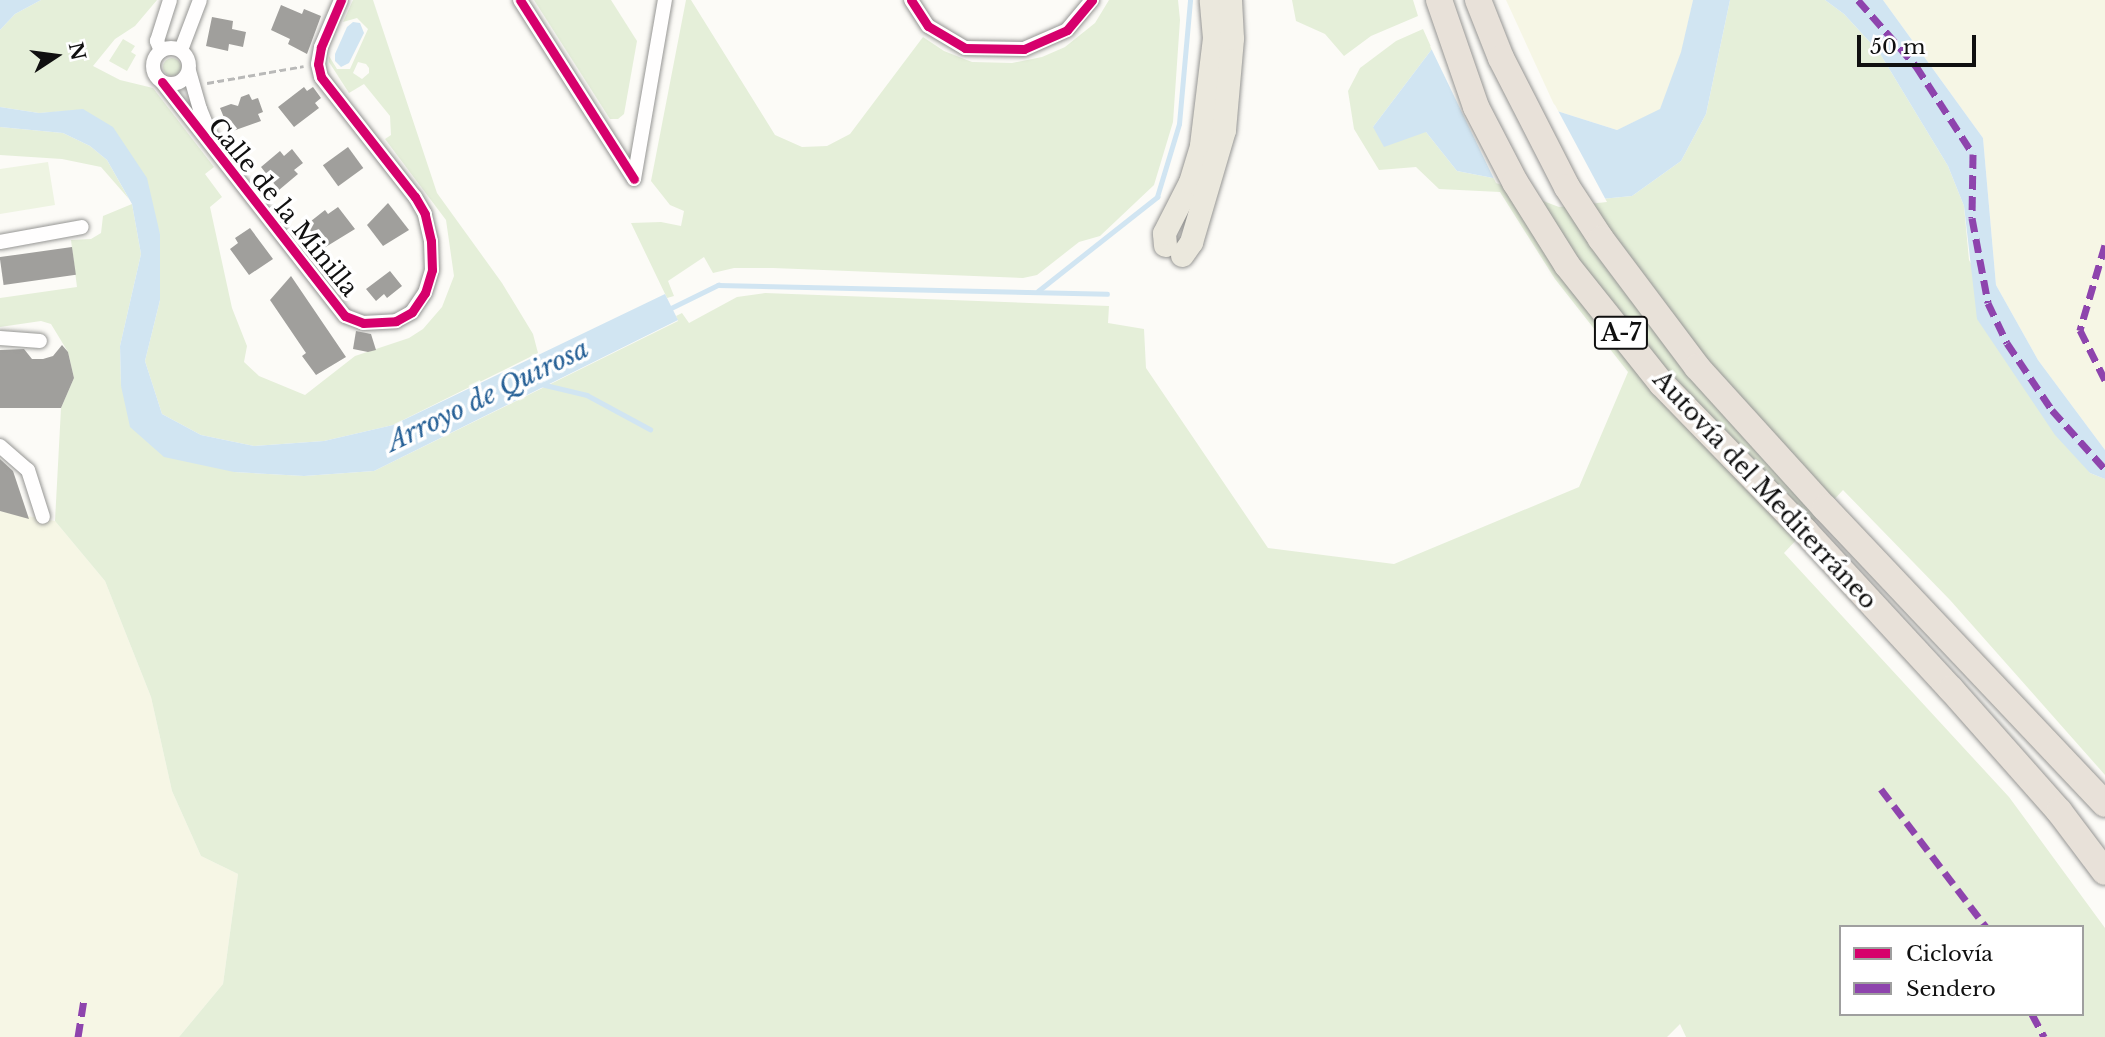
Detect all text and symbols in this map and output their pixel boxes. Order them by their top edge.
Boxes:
north arrow [21,21,91,91]
scale bar [1860,21,1979,65]
text: 50 m [1870,34,1925,60]
text: N [64,40,90,62]
street label: Calle de la Minilla [202,112,364,302]
road number: A-7 [1593,314,1649,352]
water label: Arroyo de Quirosa [382,334,594,458]
street label: Autovía del Mediterráneo [1647,365,1883,615]
legend [1839,925,2084,1016]
text: Ciclovía [1906,941,1993,967]
text: Sendero [1906,976,1996,1002]

